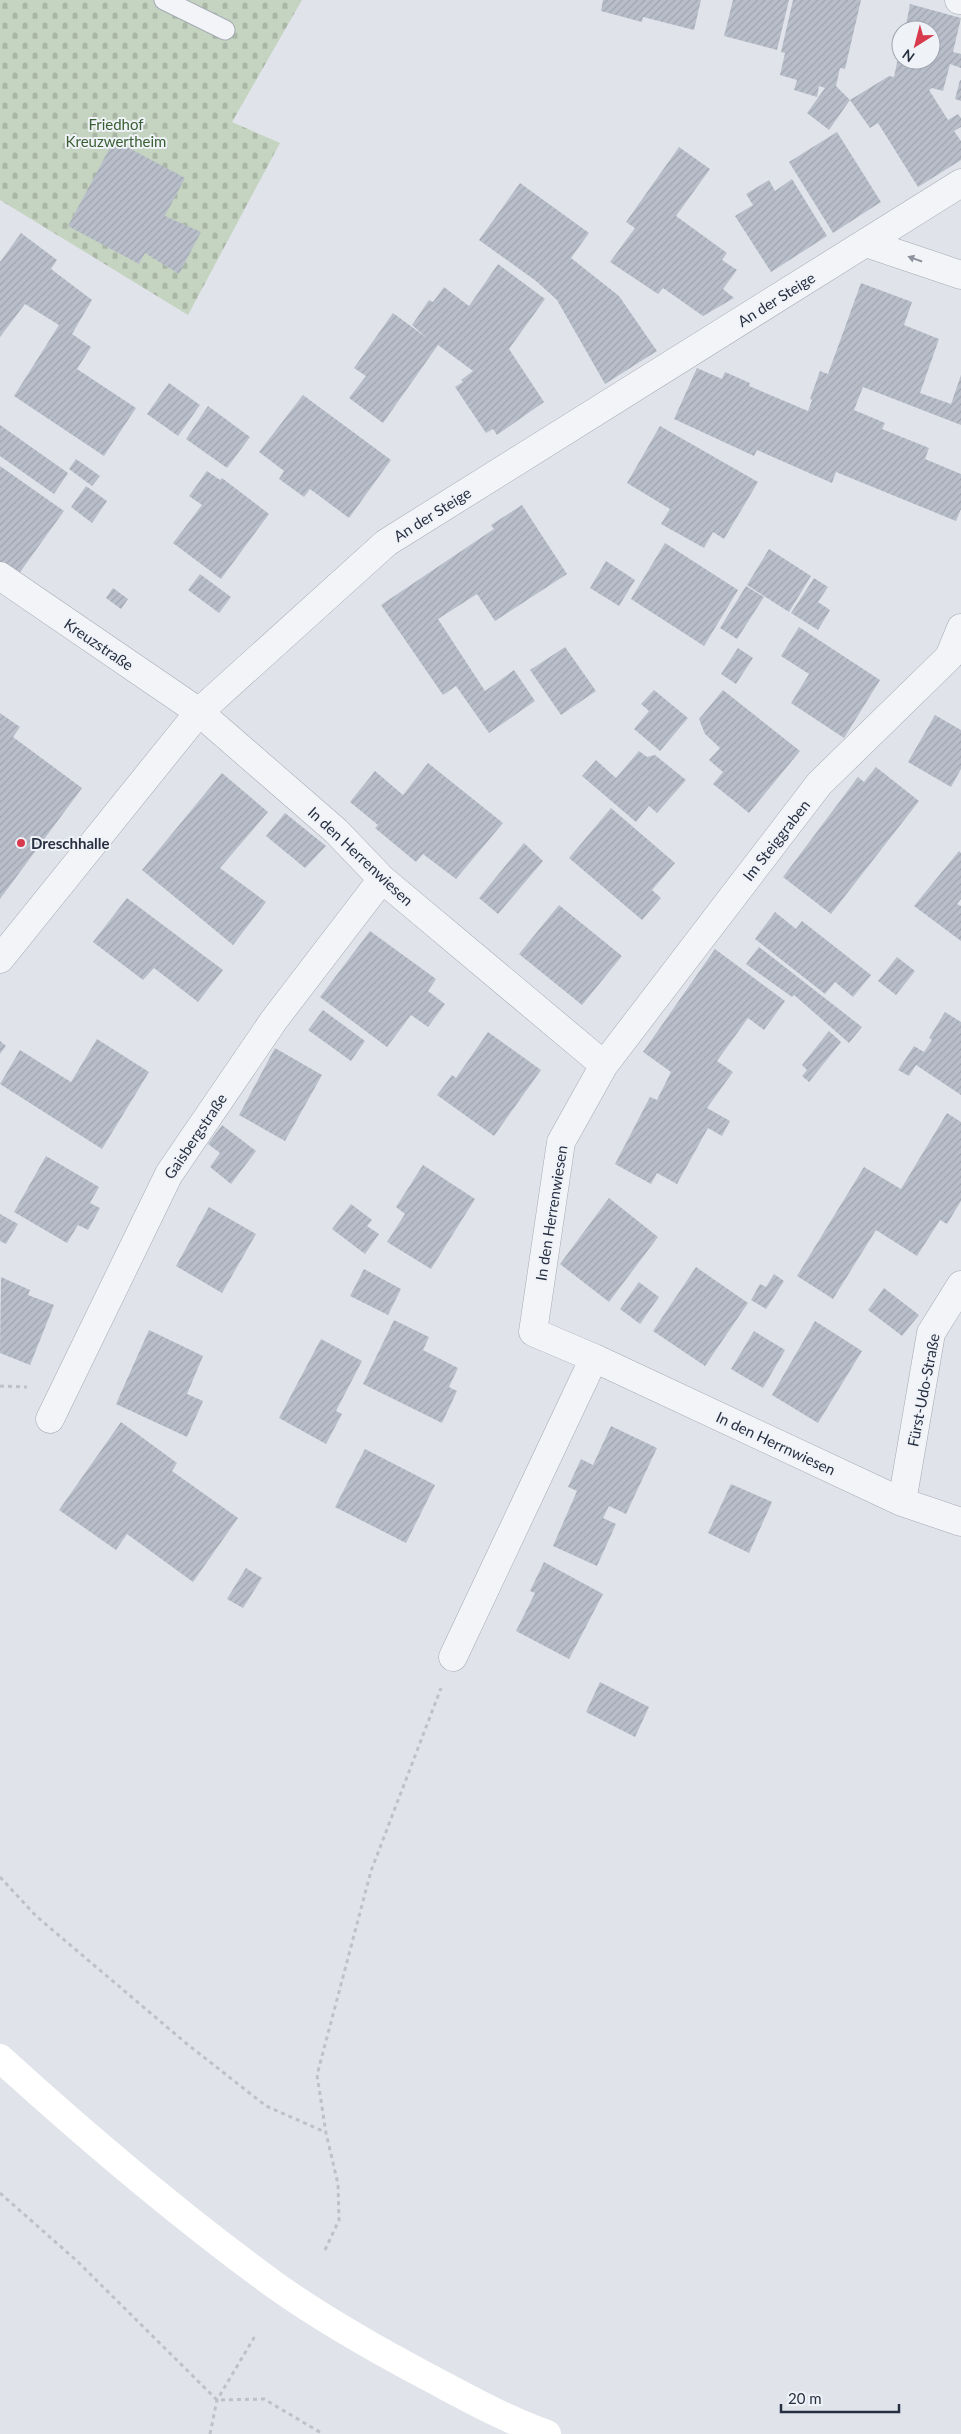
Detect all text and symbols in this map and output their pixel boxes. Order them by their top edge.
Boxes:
north arrow [891,20,941,70]
text: N [899,46,917,66]
park label: Friedhof Kreuzwertheim [66,115,166,150]
one-way arrow [907,255,922,263]
street label: An der Steige [734,268,818,330]
street label: An der Steige [390,483,474,545]
street label: Kreuzstraße [61,614,137,674]
street label: Im Steiggraben [739,796,813,884]
street label: In den Herrenwiesen [305,803,417,909]
place label: Dreschhalle [31,834,109,852]
marker: Dreschhalle [15,837,27,849]
street label: Gaisbergstraße [160,1090,230,1182]
street label: In den Herrenwiesen [531,1144,571,1282]
street label: Fürst-Udo-Straße [903,1332,943,1448]
street label: In den Herrnwiesen [714,1408,838,1478]
scale bar [781,2382,898,2414]
text: 20 m [788,2389,822,2407]

